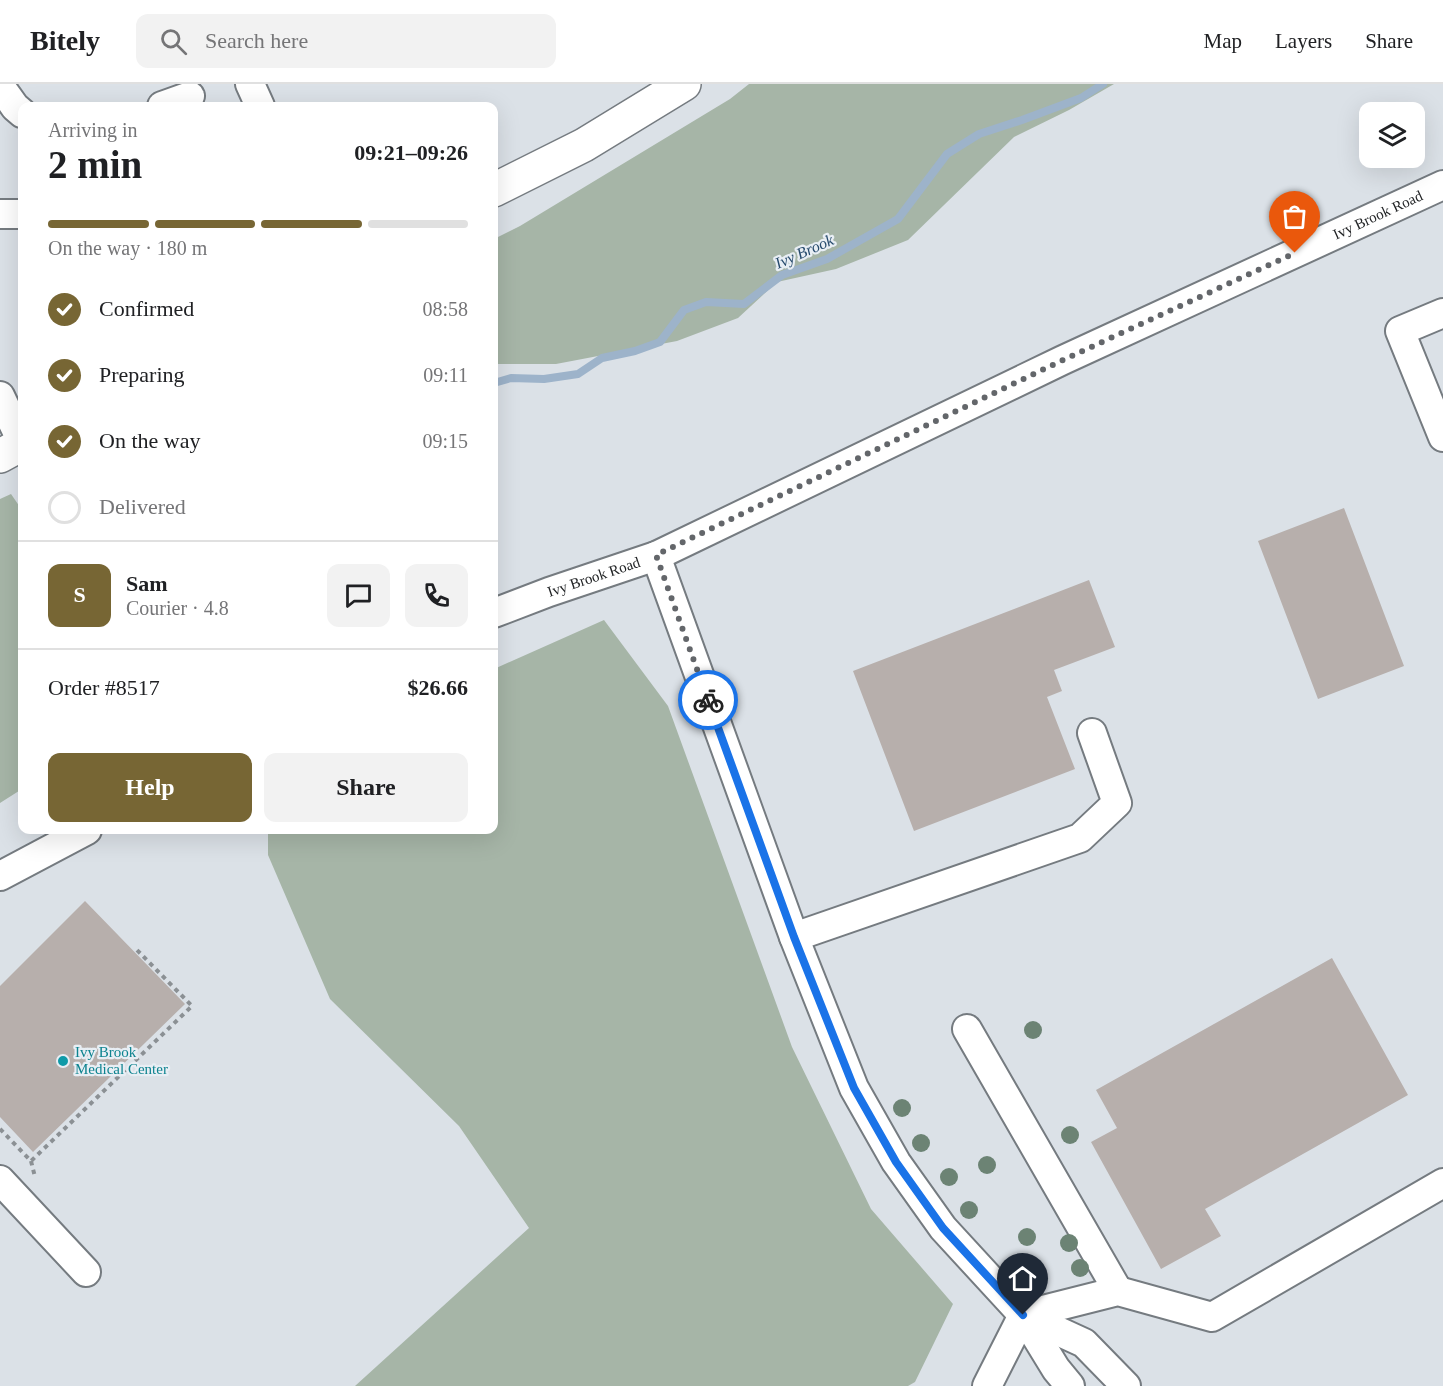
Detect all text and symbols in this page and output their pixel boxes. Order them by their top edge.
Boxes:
search box [136,14,556,68]
text: Bitely [30,25,100,56]
icon: search [157,25,190,58]
text: Search here [205,28,308,53]
text: Map [1204,29,1242,53]
text: Layers [1275,29,1332,53]
text: Share [1365,29,1413,53]
map controls [1359,102,1425,168]
button: layers [1359,102,1425,168]
text: Arriving in [48,119,137,141]
text: 09:21–09:26 [354,140,468,165]
text: 2 min [48,143,142,186]
street label: Ivy Brook Road [1330,187,1425,243]
pin [1269,191,1320,253]
icon: bag [1278,200,1311,233]
water label: Ivy Brook [771,231,837,273]
text: On the way · 180 m [48,237,207,259]
icon: check [48,293,81,326]
text: Confirmed [99,296,194,321]
text: 08:58 [422,298,468,320]
icon: check [48,359,81,392]
text: Preparing [99,362,185,387]
text: 09:11 [423,364,468,386]
icon: check [48,425,81,458]
text: On the way [99,428,200,453]
text: 09:15 [422,430,468,452]
text: Delivered [99,494,186,519]
street label: Ivy Brook Road [545,554,643,600]
button: chat [327,564,390,627]
button: phone [405,564,468,627]
text: Sam [126,571,168,596]
text: S [73,582,86,607]
text: Courier · 4.8 [126,597,229,619]
courier [678,670,738,730]
text: Order #8517 [48,675,160,700]
text: $26.66 [408,675,468,700]
icon: bike [692,684,725,717]
button: Help [48,753,252,822]
button: Share [264,753,468,822]
place label: Ivy Brook Medical Center [75,1044,168,1077]
marker: Ivy Brook Medical Center [56,1054,70,1068]
pin [997,1253,1048,1315]
icon: home [1006,1262,1039,1295]

